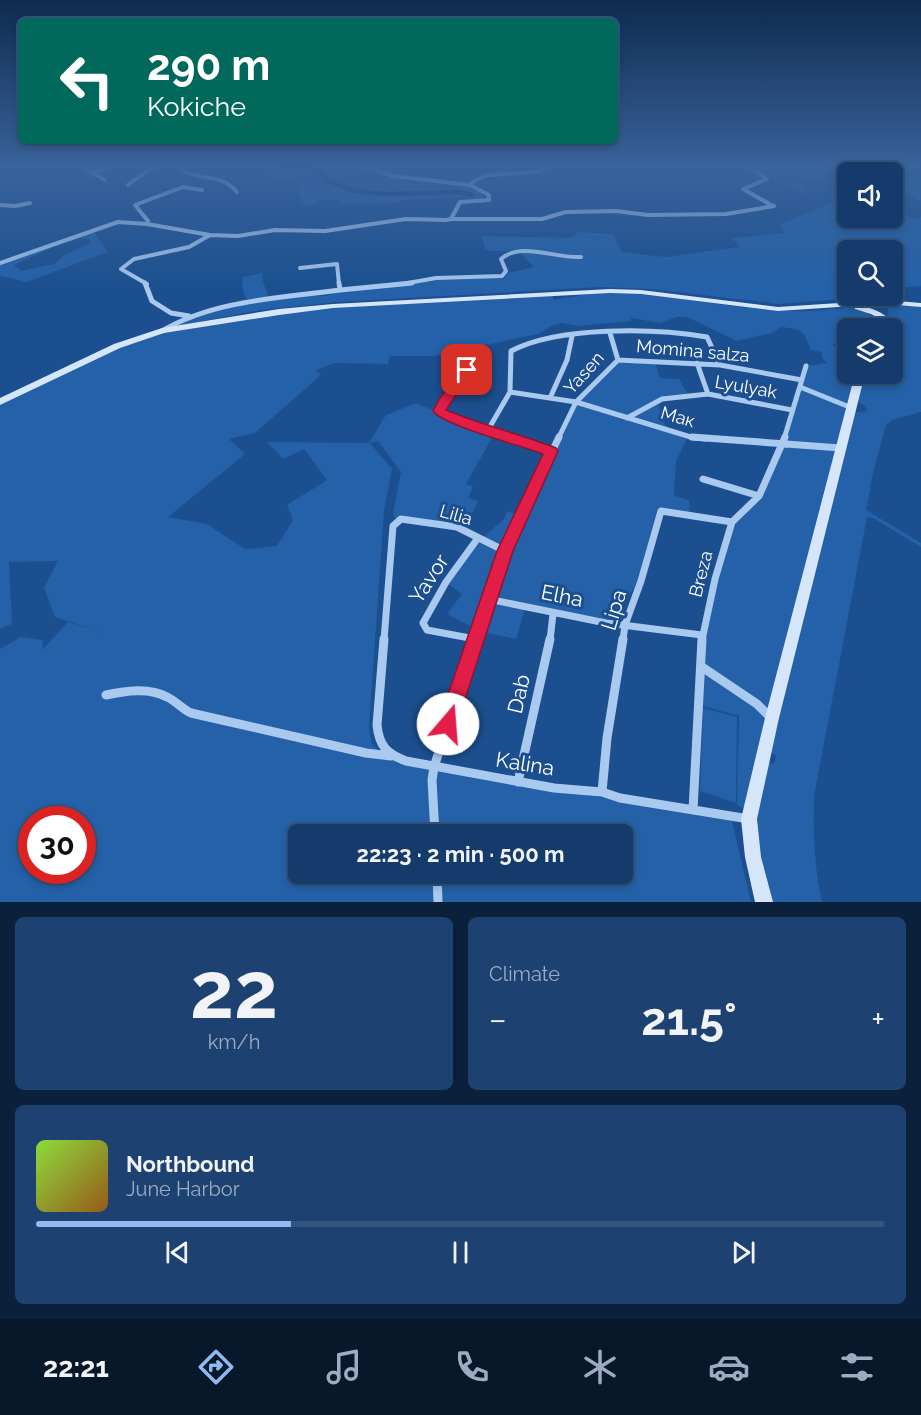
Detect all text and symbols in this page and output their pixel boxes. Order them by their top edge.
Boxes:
text: 290 m [147,41,270,90]
icon: left [48,42,126,120]
text: Kokiche [147,91,246,122]
map controls [837,162,903,384]
button: sound [837,162,903,228]
button: search [837,240,903,306]
button: layers [837,318,903,384]
street label: Momina salza [635,335,751,366]
pin [441,344,492,395]
street label: Yasen [559,347,608,398]
icon: arrive [450,353,483,386]
street label: Lyulyak [713,371,779,402]
street label: Мак [658,402,698,431]
street label: Lilia [437,500,475,529]
street label: Breza [685,548,716,599]
street label: Yavor [404,549,454,608]
street label: Elha [539,579,585,612]
street label: Lipa [596,586,632,633]
street label: Dab [502,672,535,716]
position arrow [416,692,480,756]
street label: Kalina [494,747,556,780]
speed limit sign: 30 [18,806,96,884]
text: 22:23 · 2 min · 500 m [357,841,565,867]
text: 22 [190,945,278,1036]
text: Climate [489,962,560,986]
text: 21.5° [641,993,737,1046]
text: − [489,1000,507,1039]
text: + [871,1000,885,1039]
text: km/h [208,1030,260,1054]
text: Northbound [126,1151,255,1177]
text: June Harbor [126,1177,240,1201]
icon: previous [161,1236,194,1269]
icon: pause [444,1236,477,1269]
icon: next [727,1236,760,1269]
icon: directions [195,1346,237,1388]
icon: music [323,1346,365,1388]
icon: phone [451,1346,493,1388]
icon: climate [579,1346,621,1388]
icon: car [708,1346,750,1388]
icon: filters [836,1346,878,1388]
text: 22:21 [43,1352,109,1383]

